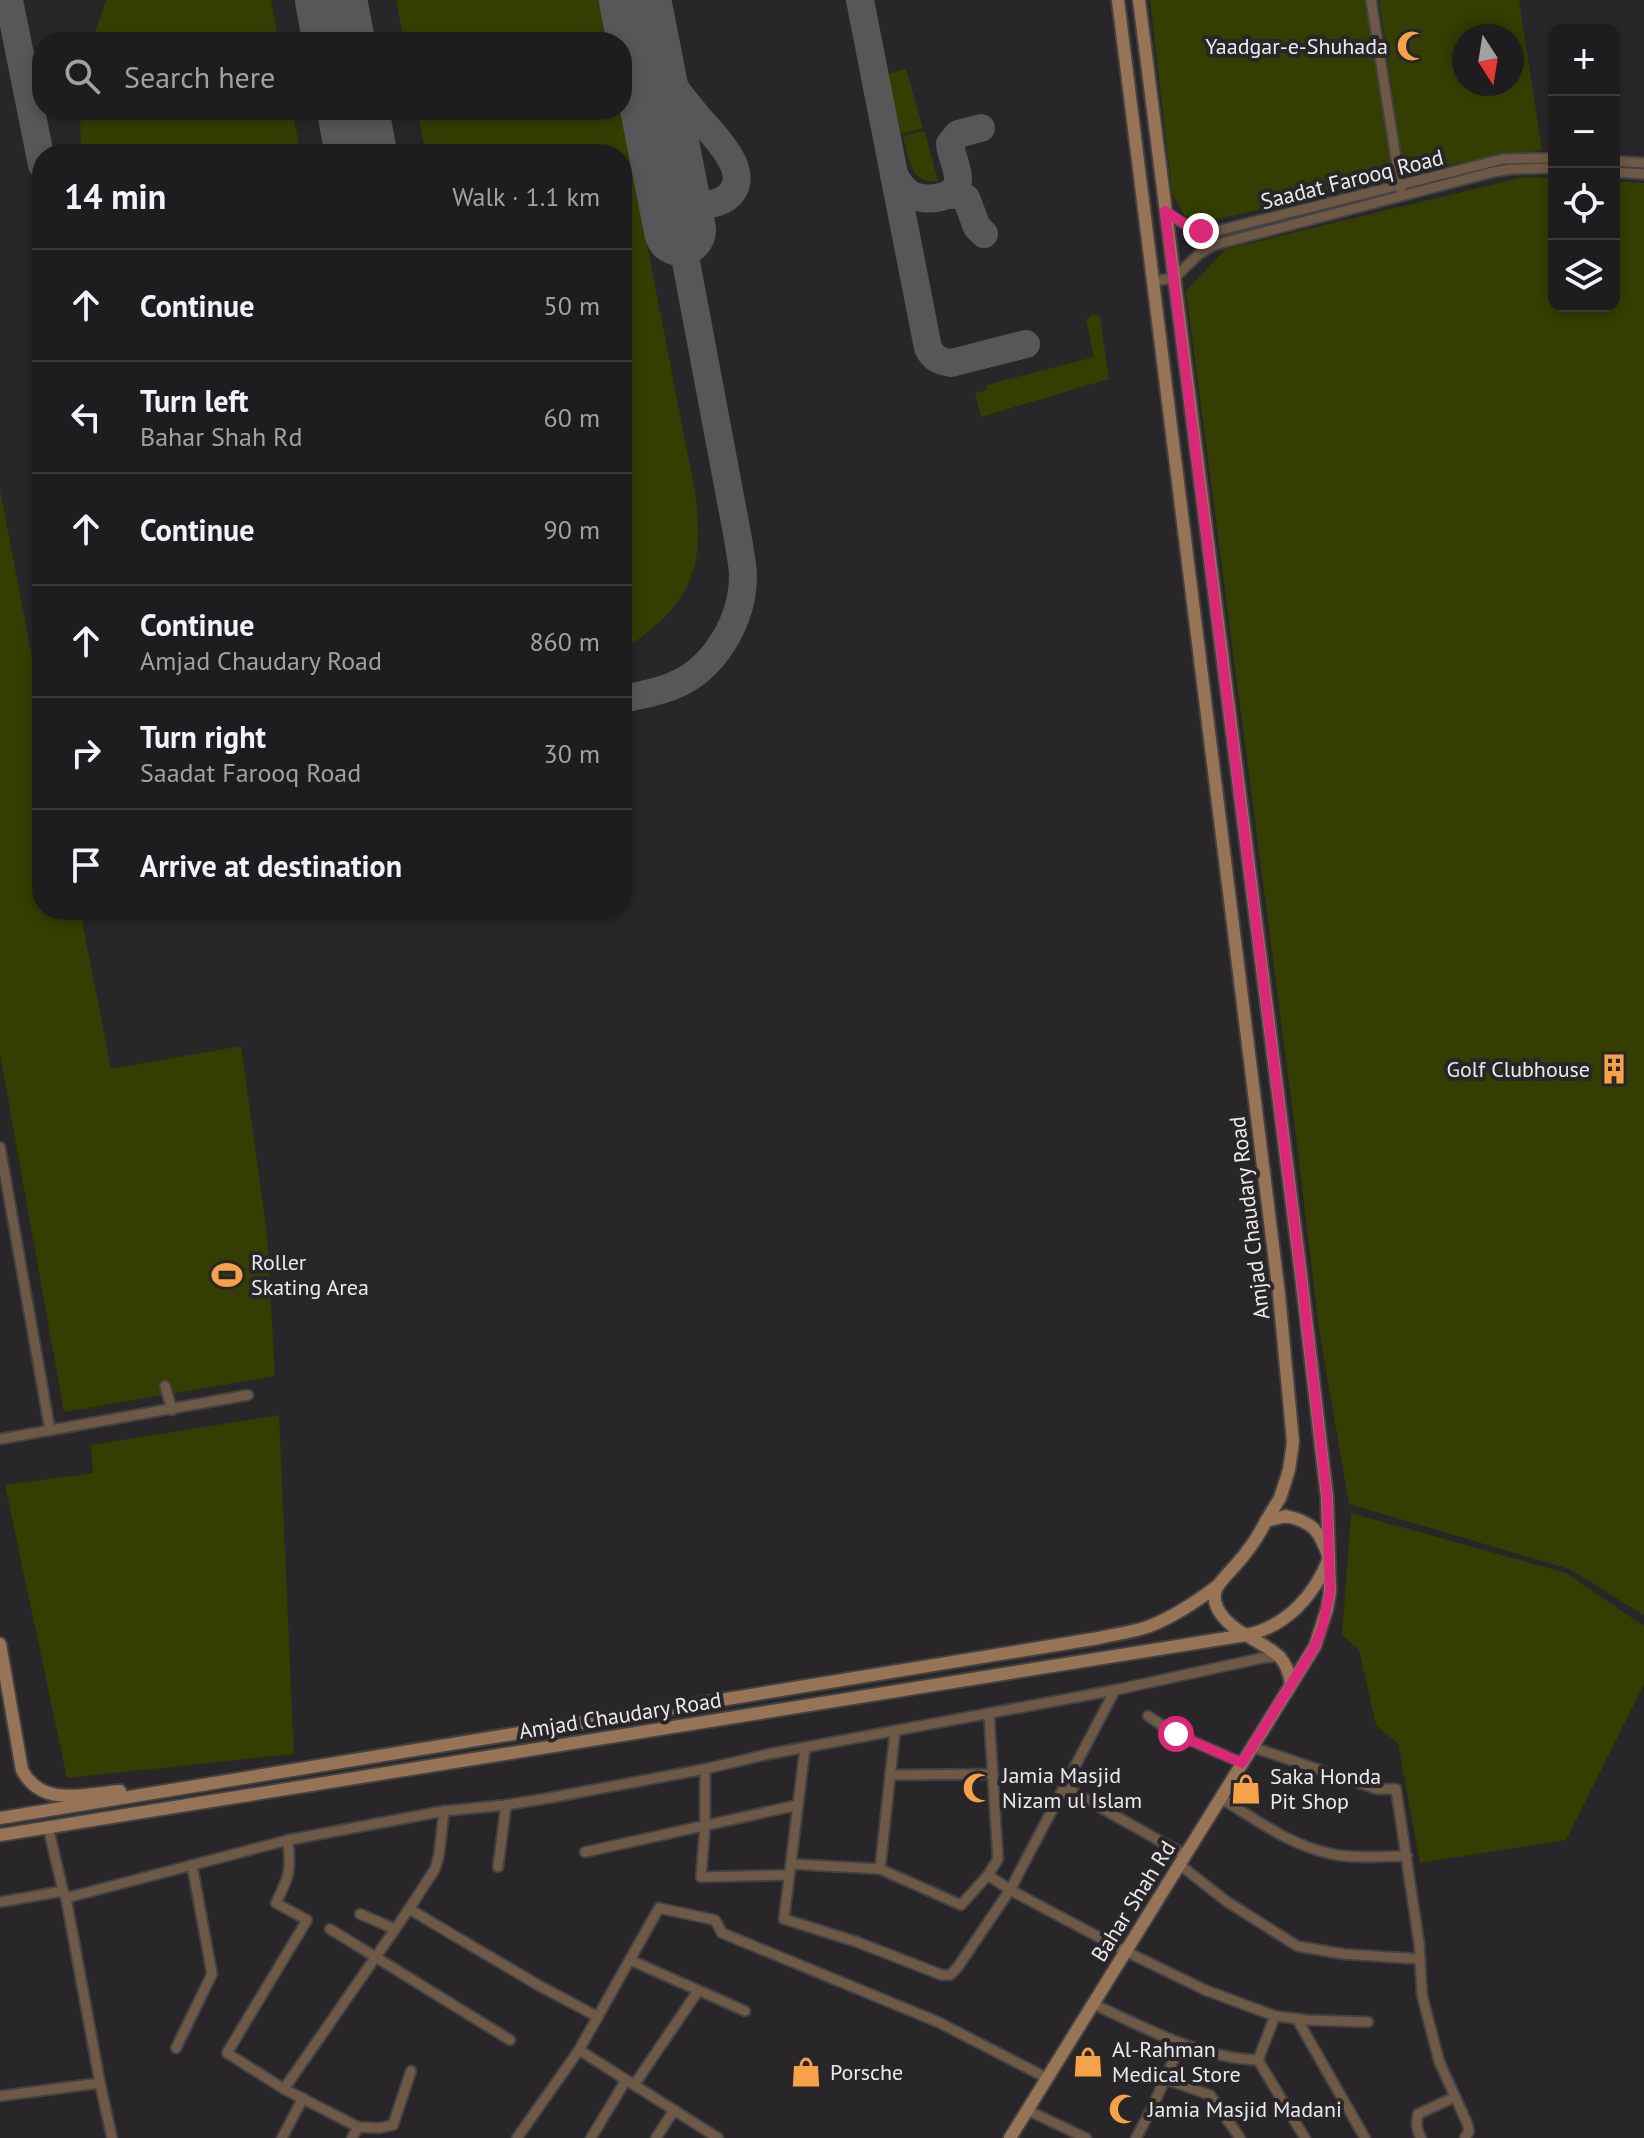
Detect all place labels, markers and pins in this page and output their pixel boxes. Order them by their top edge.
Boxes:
mosque icon: Yaadgar-e-Shuhada [1395,29,1429,63]
place label: Yaadgar-e-Shuhada [1205,32,1388,60]
building icon: Golf Clubhouse [1597,1052,1631,1086]
place label: Golf Clubhouse [1447,1055,1590,1083]
place label: Roller Skating Area [251,1248,369,1301]
sports icon: Roller Skating Area [210,1258,244,1292]
place label: Jamia Masjid Nizam ul Islam [1001,1761,1142,1814]
place label: Saka Honda Pit Shop [1270,1762,1381,1815]
mosque icon: Jamia Masjid Nizam ul Islam [961,1771,995,1805]
shop icon: Saka Honda Pit Shop [1229,1772,1263,1806]
place label: Al-Rahman Medical Store [1112,2035,1241,2088]
shop icon: Al-Rahman Medical Store [1071,2045,1105,2079]
shop icon: Porsche [789,2055,823,2089]
place label: Porsche [830,2058,903,2086]
mosque icon: Jamia Masjid Madani [1107,2092,1141,2126]
place label: Jamia Masjid Madani [1147,2095,1342,2123]

